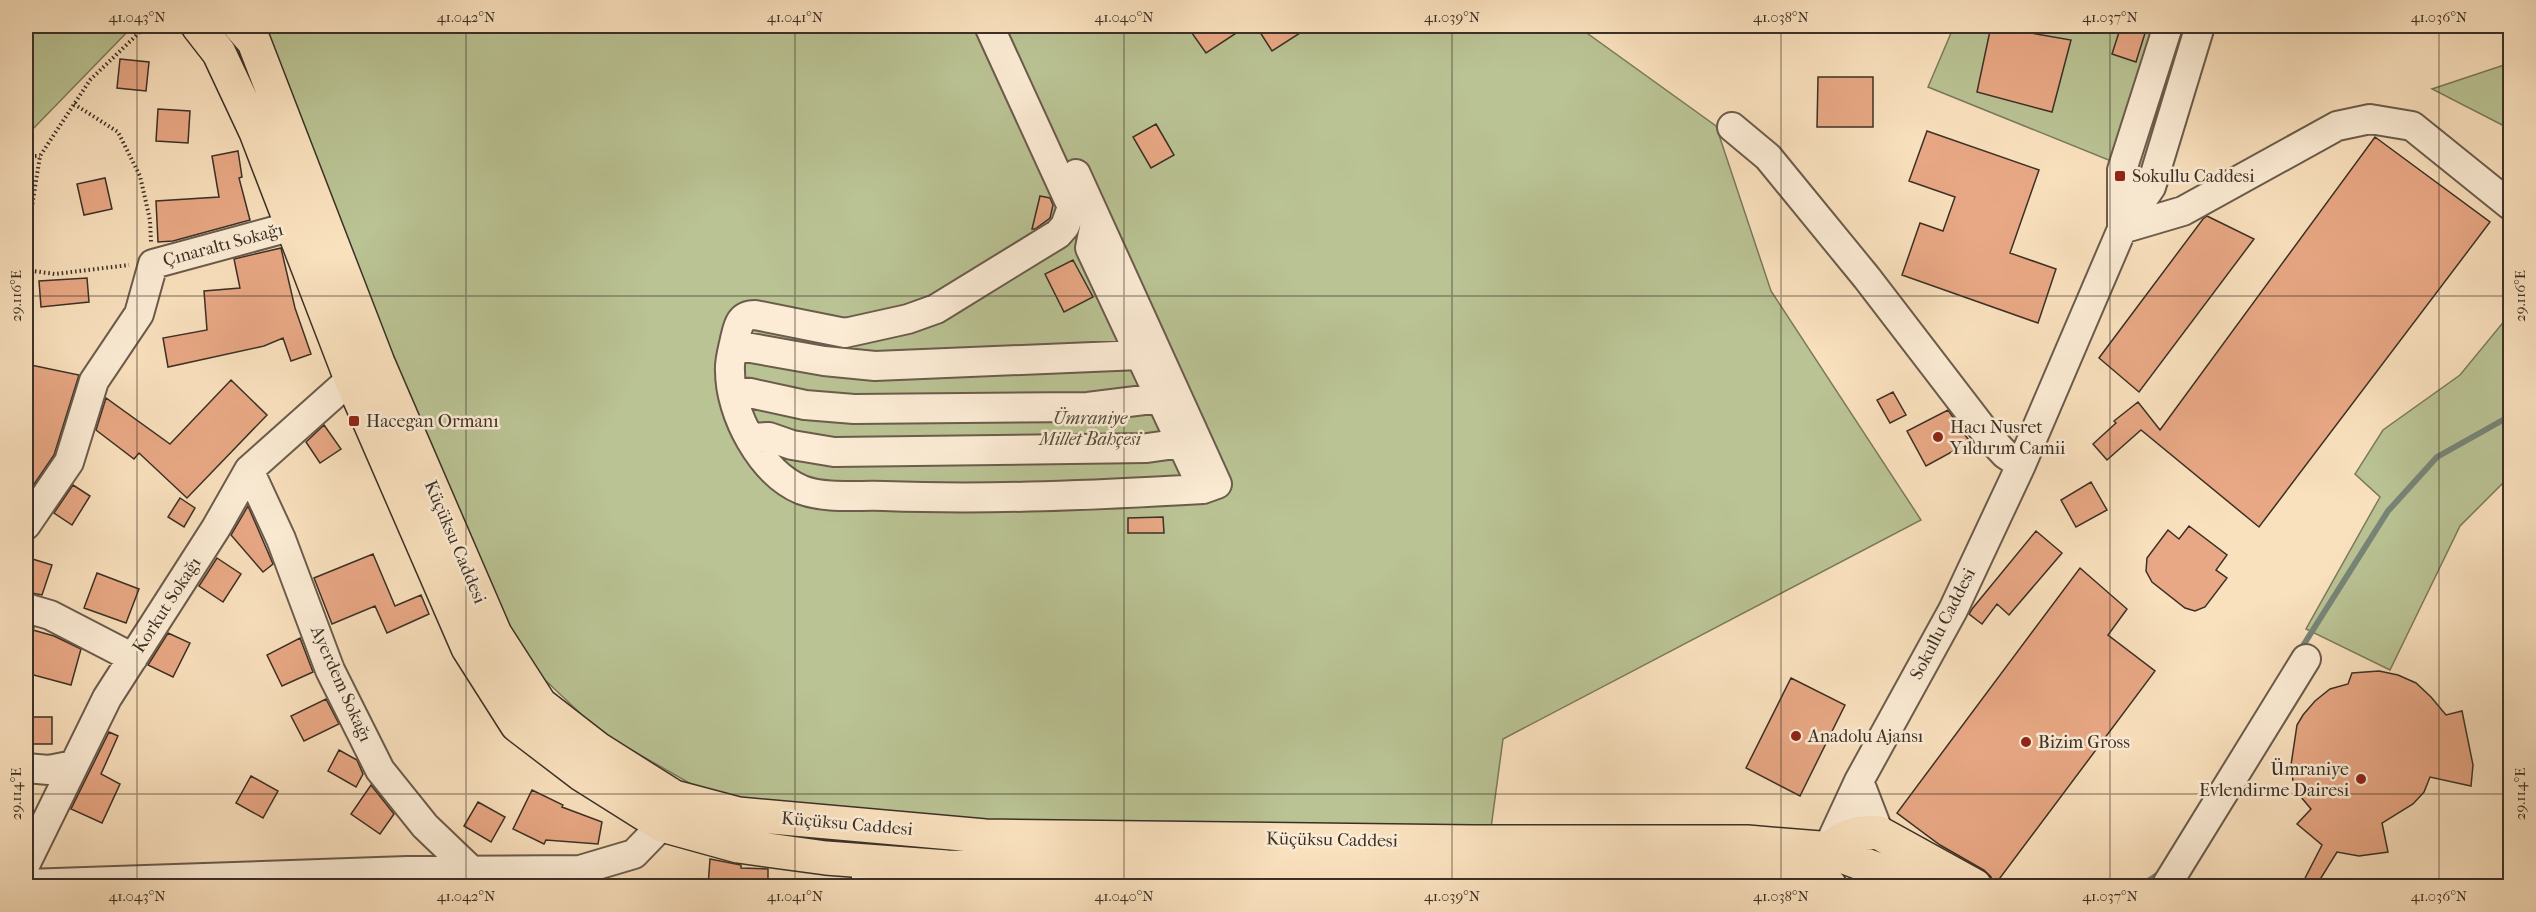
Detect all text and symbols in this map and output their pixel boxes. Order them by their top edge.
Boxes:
text: 41.043°N [108,8,166,26]
text: 41.042°N [437,8,496,26]
text: 41.041°N [767,8,824,26]
text: 41.040°N [1094,8,1154,26]
text: 41.039°N [1424,8,1481,26]
text: 41.038°N [1753,8,1810,26]
text: 41.037°N [2082,8,2138,26]
text: 41.036°N [2411,8,2468,26]
place label: Sokullu Caddesi [2132,166,2255,187]
marker: Sokullu Caddesi [2113,169,2127,183]
street label: Çınaraltı Sokağı [161,219,286,272]
text: 29.116°E [7,270,25,322]
text: 29.116°E [2511,270,2529,322]
park label: Ümraniye Millet Bahçesi [1037,407,1143,450]
place label: Hacegan Ormanı [366,411,499,432]
marker: Hacegan Ormanı [347,414,361,428]
place label: Hacı Nusret Yıldırım Camii [1949,417,2066,459]
marker: Hacı Nusret Yıldırım Camii [1931,430,1945,444]
street label: Küçüksu Caddesi [420,477,491,607]
street label: Korkut Sokağı [128,553,206,657]
street label: Sokullu Caddesi [1906,564,1980,683]
street label: Ayerdem Sokağı [306,622,376,746]
place label: Anadolu Ajansı [1807,726,1924,747]
marker: Anadolu Ajansı [1789,729,1803,743]
place label: Bizim Gross [2038,732,2130,753]
marker: Bizim Gross [2019,735,2033,749]
place label: Ümraniye Evlendirme Dairesi [2199,758,2350,801]
text: 29.114°E [7,768,25,820]
text: 29.114°E [2511,768,2529,820]
marker: Ümraniye Evlendirme Dairesi [2354,772,2368,786]
street label: Küçüksu Caddesi [780,808,914,840]
street label: Küçüksu Caddesi [1266,828,1399,852]
text: 41.043°N [108,887,166,905]
text: 41.042°N [437,887,496,905]
text: 41.041°N [767,887,824,905]
text: 41.040°N [1094,887,1154,905]
text: 41.039°N [1424,887,1481,905]
text: 41.038°N [1753,887,1810,905]
text: 41.037°N [2082,887,2138,905]
text: 41.036°N [2411,887,2468,905]

